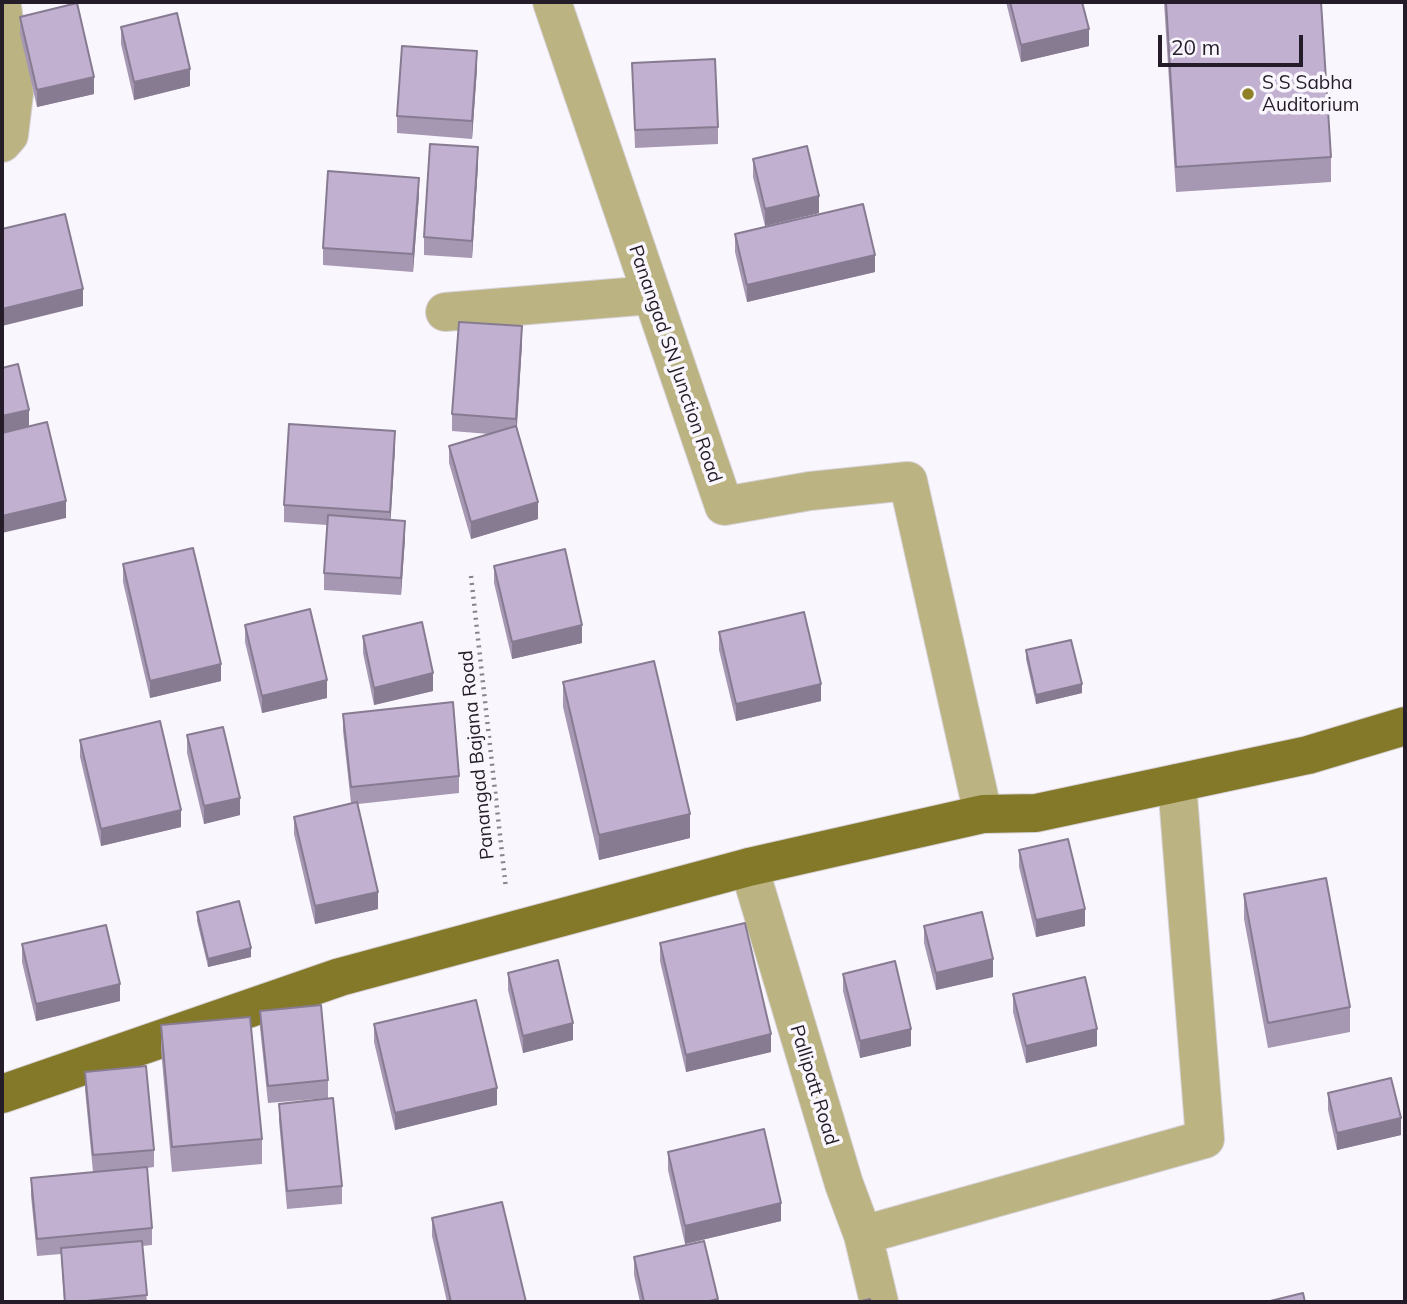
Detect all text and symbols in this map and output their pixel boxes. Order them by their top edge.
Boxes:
scale bar [1162,21,1307,65]
text: 20 m [1171,34,1220,60]
place label: S S Sabha Auditorium [1262,72,1359,116]
marker: S S Sabha Auditorium [1240,86,1256,102]
street label: Panangad SN Junction Road [624,242,726,486]
street label: Panangad Bajana Road [455,649,499,861]
street label: Pallipatt Road [785,1022,843,1148]

